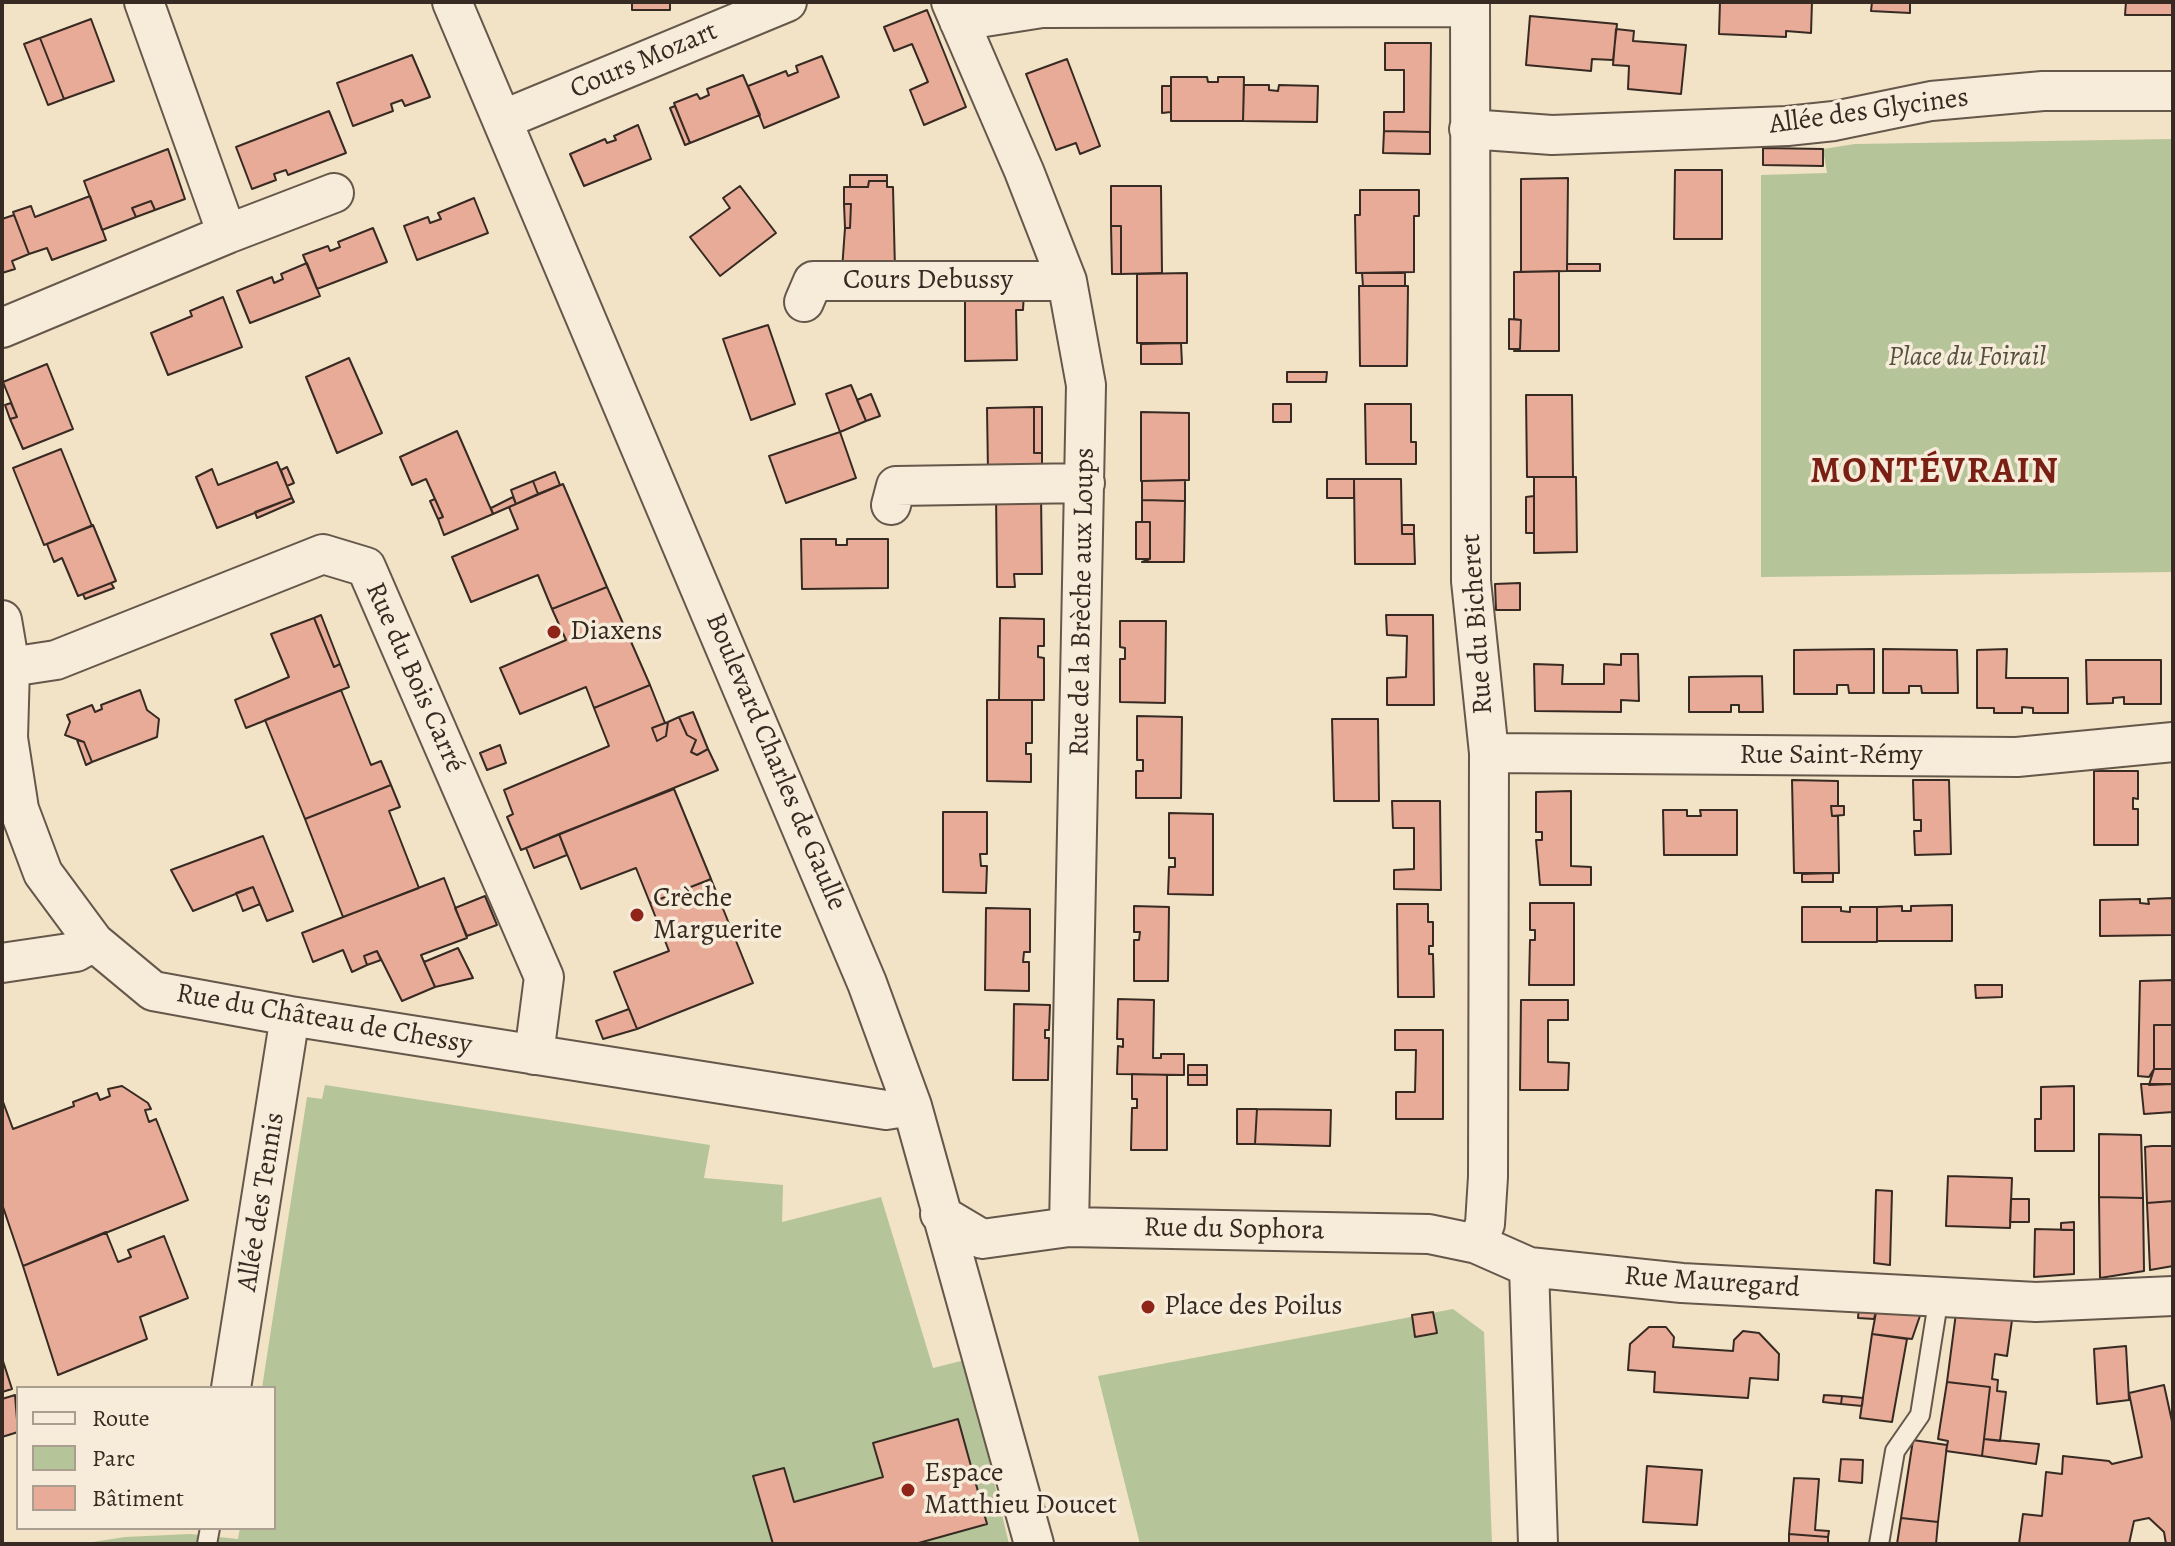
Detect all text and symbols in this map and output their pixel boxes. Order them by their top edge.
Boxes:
street label: Cours Mozart [565,15,723,107]
street label: Allée des Glycines [1767,81,1971,143]
street label: Cours Debussy [843,264,1013,298]
park label: Place du Foirail [1888,341,2046,375]
street label: Rue de la Brèche aux Loups [1064,447,1102,757]
district label: MONTÉVRAIN [1810,451,2060,495]
street label: Rue du Bicheret [1455,532,1501,716]
street label: Rue du Bois Carré [357,578,471,778]
street label: Boulevard Charles de Gaulle [697,608,853,916]
place label: Diaxens [570,615,663,649]
marker: Diaxens [545,623,563,641]
street label: Rue Saint-Rémy [1739,739,1923,773]
place label: Crèche Marguerite [653,882,782,948]
marker: Crèche Marguerite [628,906,646,924]
street label: Rue du Château de Chessy [174,977,474,1063]
street label: Allée des Tennis [231,1110,293,1294]
street label: Rue du Sophora [1143,1212,1325,1248]
street label: Rue Mauregard [1623,1260,1801,1306]
place label: Place des Poilus [1164,1290,1342,1324]
marker: Place des Poilus [1139,1298,1157,1316]
legend [16,1386,276,1530]
text: Route [92,1402,150,1434]
text: Parc [92,1442,135,1474]
place label: Espace Matthieu Doucet [924,1457,1117,1523]
marker: Espace Matthieu Doucet [899,1481,917,1499]
text: Bâtiment [92,1482,184,1514]

